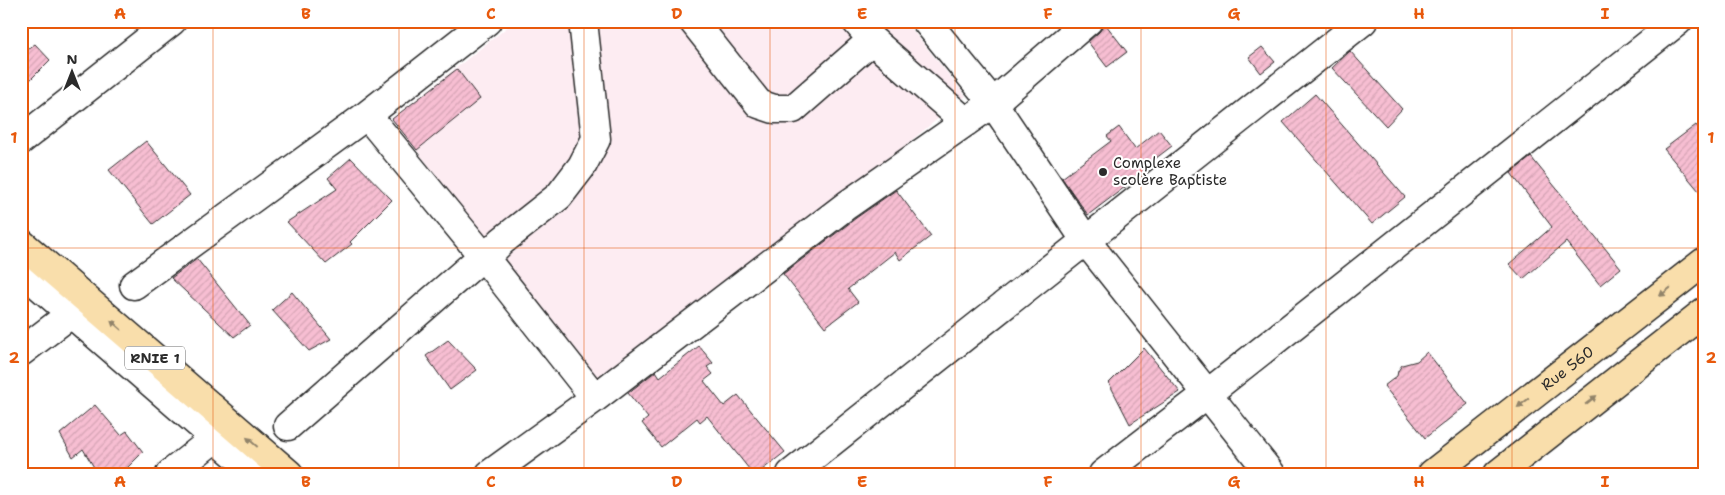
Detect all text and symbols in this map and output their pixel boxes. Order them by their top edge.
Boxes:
text: A [114,3,126,24]
text: B [301,3,311,24]
text: C [486,3,496,24]
text: D [671,3,683,24]
text: E [857,3,867,24]
text: F [1043,3,1053,24]
text: G [1228,3,1241,24]
text: H [1413,3,1425,24]
text: I [1601,3,1610,24]
north arrow [48,48,98,98]
text: N [66,50,78,68]
text: 1 [10,127,18,148]
text: 1 [1707,127,1715,148]
place label: Complexe scolère Baptiste [1113,153,1227,190]
marker: Complexe scolère Baptiste [1097,166,1109,178]
one-way arrow [1659,287,1672,298]
one-way arrow [110,319,123,330]
street label: Rue 560 [1537,341,1598,395]
road number: RNIE 1 [125,346,185,369]
text: 2 [8,347,20,368]
text: 2 [1705,347,1717,368]
one-way arrow [1584,395,1597,406]
one-way arrow [1517,397,1530,408]
one-way arrow [247,436,259,448]
text: A [114,471,126,492]
text: B [301,471,311,492]
text: C [486,471,496,492]
text: D [671,471,683,492]
text: E [857,471,867,492]
text: F [1043,471,1053,492]
text: G [1228,471,1241,492]
text: H [1413,471,1425,492]
text: I [1601,471,1610,492]

